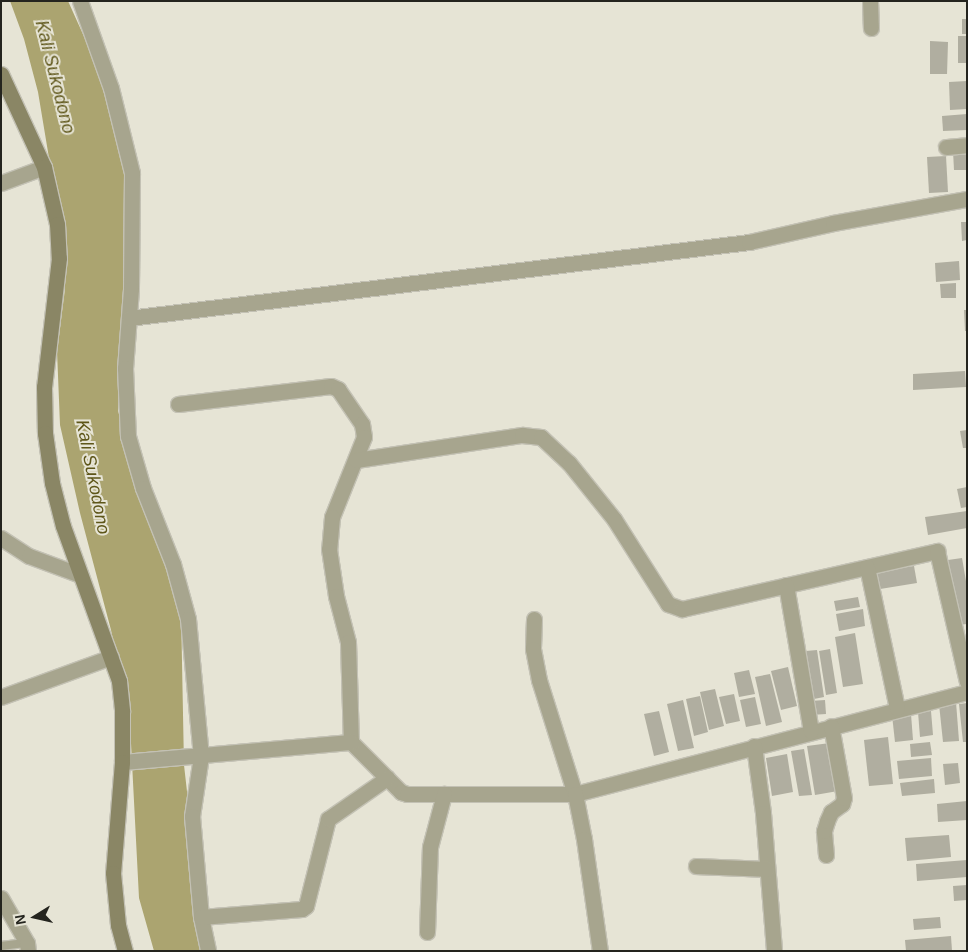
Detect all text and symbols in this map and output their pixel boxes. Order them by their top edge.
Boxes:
water label: Kali Sukodono [30,18,80,136]
water label: Kali Sukodono [71,418,115,536]
north arrow [10,892,60,942]
text: N [11,913,29,926]

